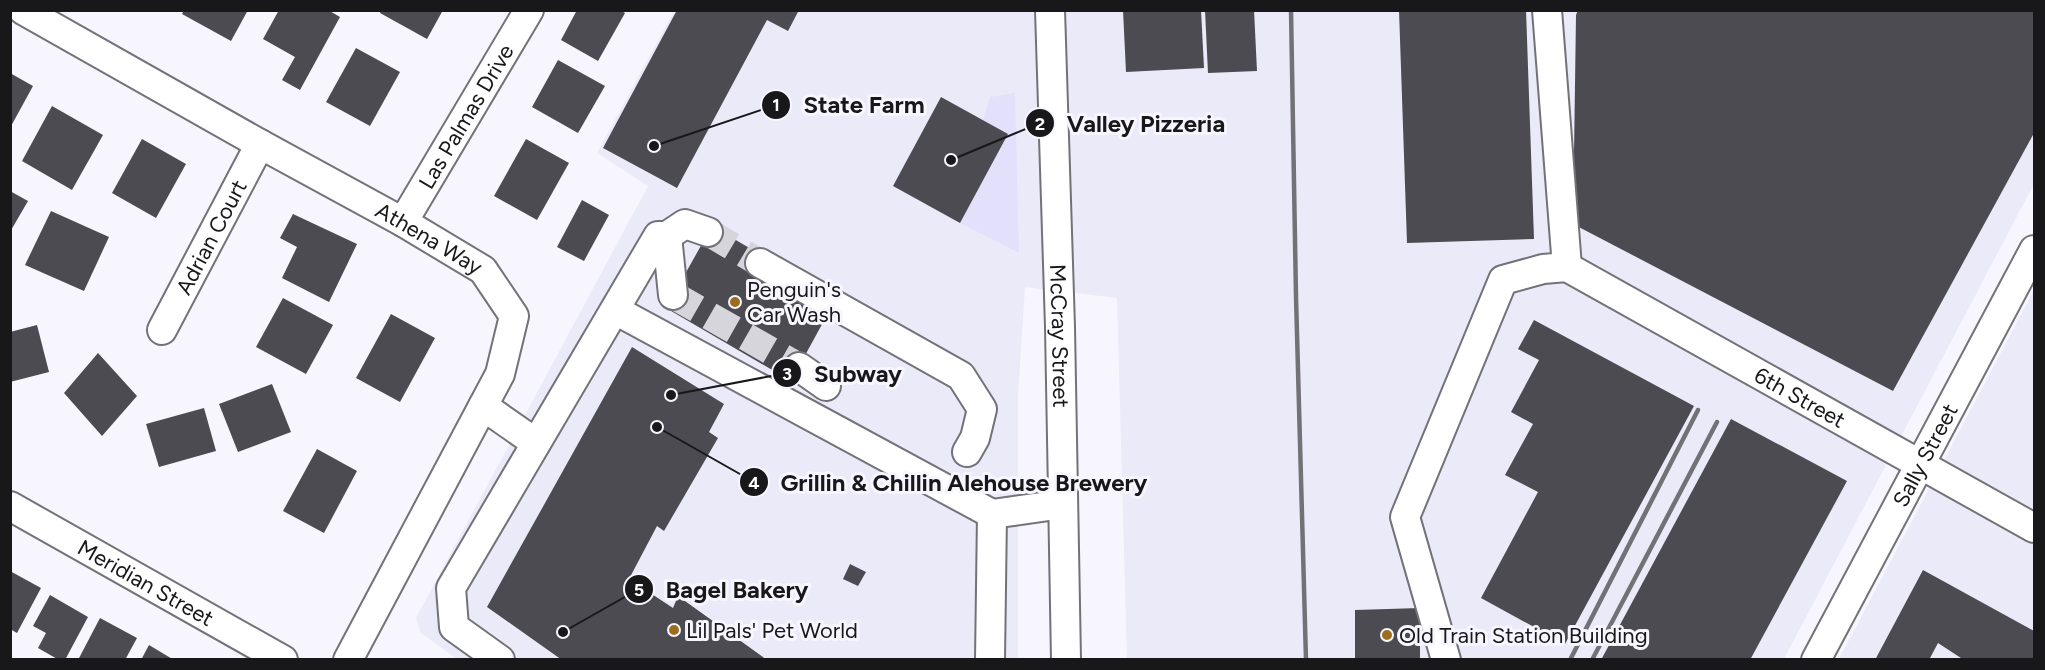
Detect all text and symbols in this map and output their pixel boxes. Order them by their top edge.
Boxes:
street label: Las Palmas Drive [413,39,520,194]
callout: State Farm [761,84,936,126]
text: State Farm [803,90,925,119]
text: 1 [772,94,780,116]
callout: Valley Pizzeria [1025,102,1237,144]
text: Valley Pizzeria [1067,109,1225,138]
text: 2 [1035,113,1045,135]
street label: Adrian Court [170,175,253,299]
street label: Athena Way [371,197,488,281]
street label: McCray Street [1044,264,1074,408]
place label: Penguin's Car Wash [747,276,841,328]
marker: Penguin's Car Wash [728,295,742,309]
callout: Subway [772,352,914,394]
text: Subway [814,359,902,388]
street label: 6th Street [1750,361,1850,434]
text: 3 [782,363,792,385]
street label: Sally Street [1887,399,1964,512]
callout: Grillin & Chillin Alehouse Brewery [739,461,1160,503]
text: Grillin & Chillin Alehouse Brewery [781,468,1148,497]
text: 4 [748,472,760,494]
street label: Meridian Street [73,534,218,632]
callout: Bagel Bakery [624,568,820,610]
text: Bagel Bakery [666,575,809,604]
text: 5 [634,579,644,601]
place label: Lil Pals' Pet World [686,617,858,644]
place label: Old Train Station Building [1399,622,1648,649]
marker: Lil Pals' Pet World [667,623,681,637]
marker: Old Train Station Building [1380,628,1394,642]

